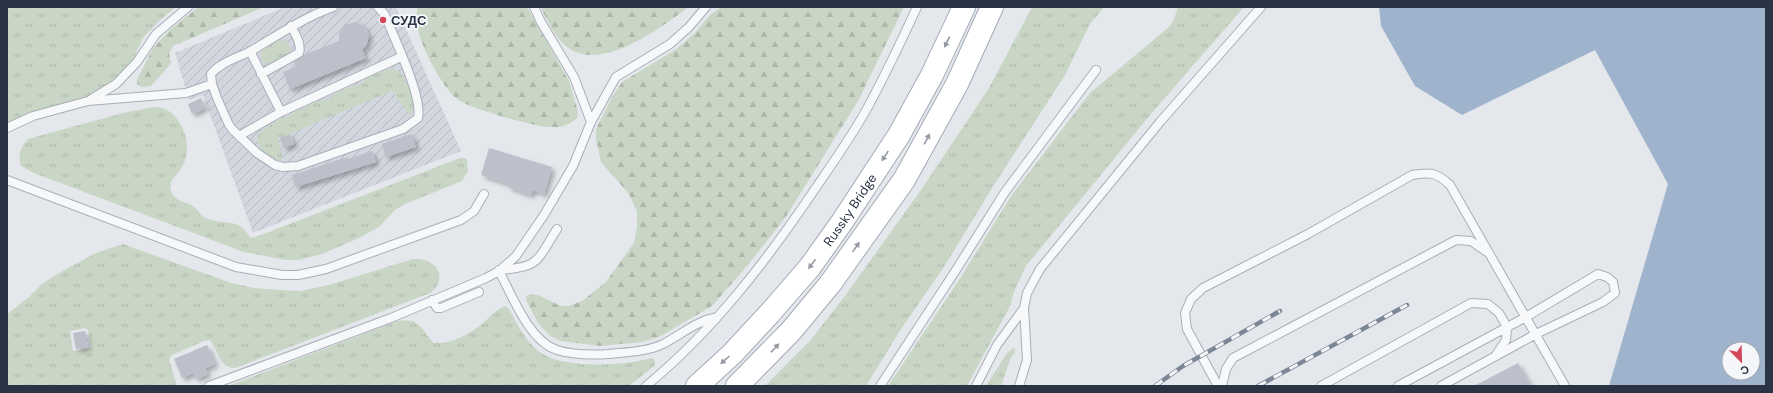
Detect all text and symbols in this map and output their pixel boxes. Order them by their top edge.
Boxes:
place label: СУДС [391,12,427,29]
marker: СУДС [378,15,388,25]
one-way arrow [944,37,950,48]
one-way arrow [924,133,931,144]
one-way arrow [882,151,889,162]
street label: Russky Bridge [820,170,880,250]
one-way arrow [852,242,860,252]
one-way arrow [808,258,816,269]
north arrow [1721,341,1761,381]
one-way arrow [770,343,779,353]
one-way arrow [720,356,731,365]
text: С [1738,362,1751,378]

